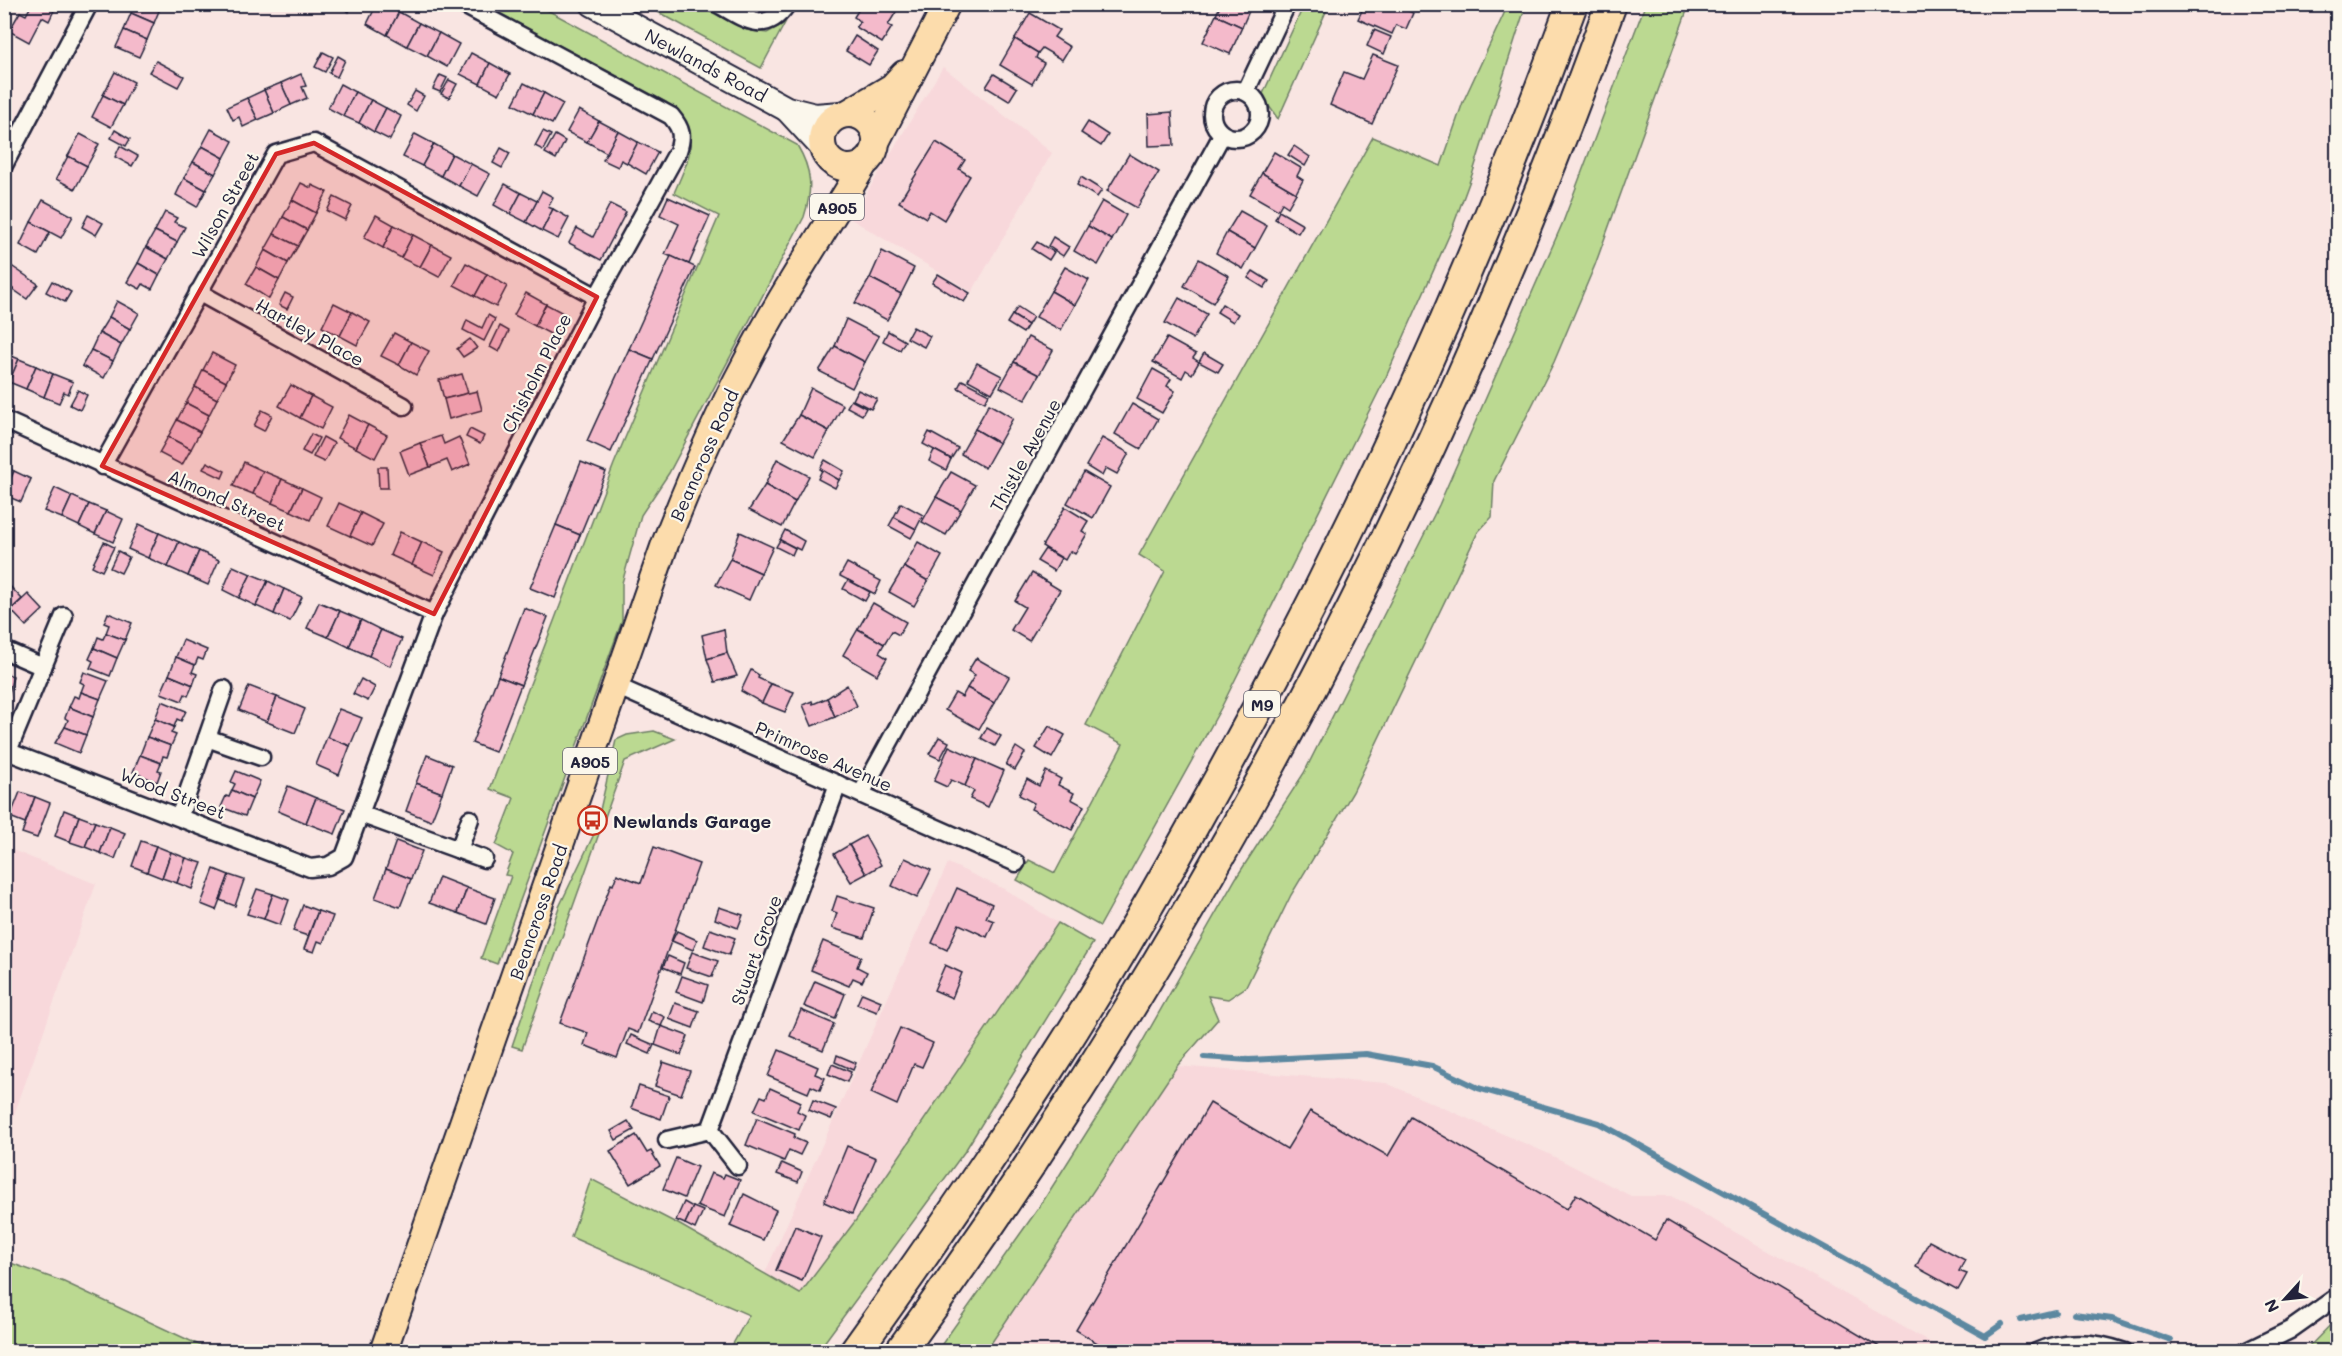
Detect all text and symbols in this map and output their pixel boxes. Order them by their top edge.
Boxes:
street label: Newlands Road [641,23,771,107]
street label: Wilson Street [186,147,264,263]
road number: A905 [810,194,864,220]
street label: Hartley Place [252,292,368,372]
street label: Chisholm Place [496,309,576,437]
street label: Beancross Road [664,385,744,525]
street label: Thistle Avenue [984,394,1066,516]
street label: Almond Street [164,463,290,537]
road number: M9 [1244,691,1280,717]
street label: Primrose Avenue [752,715,896,797]
road number: A905 [563,748,617,774]
street label: Wood Street [117,762,229,824]
bus stop icon: Newlands Garage [576,805,608,837]
place label: Newlands Garage [613,809,772,833]
street label: Beancross Road [504,841,572,983]
street label: Stuart Grove [725,892,787,1008]
north arrow [2255,1269,2315,1329]
text: N [2259,1296,2283,1316]

